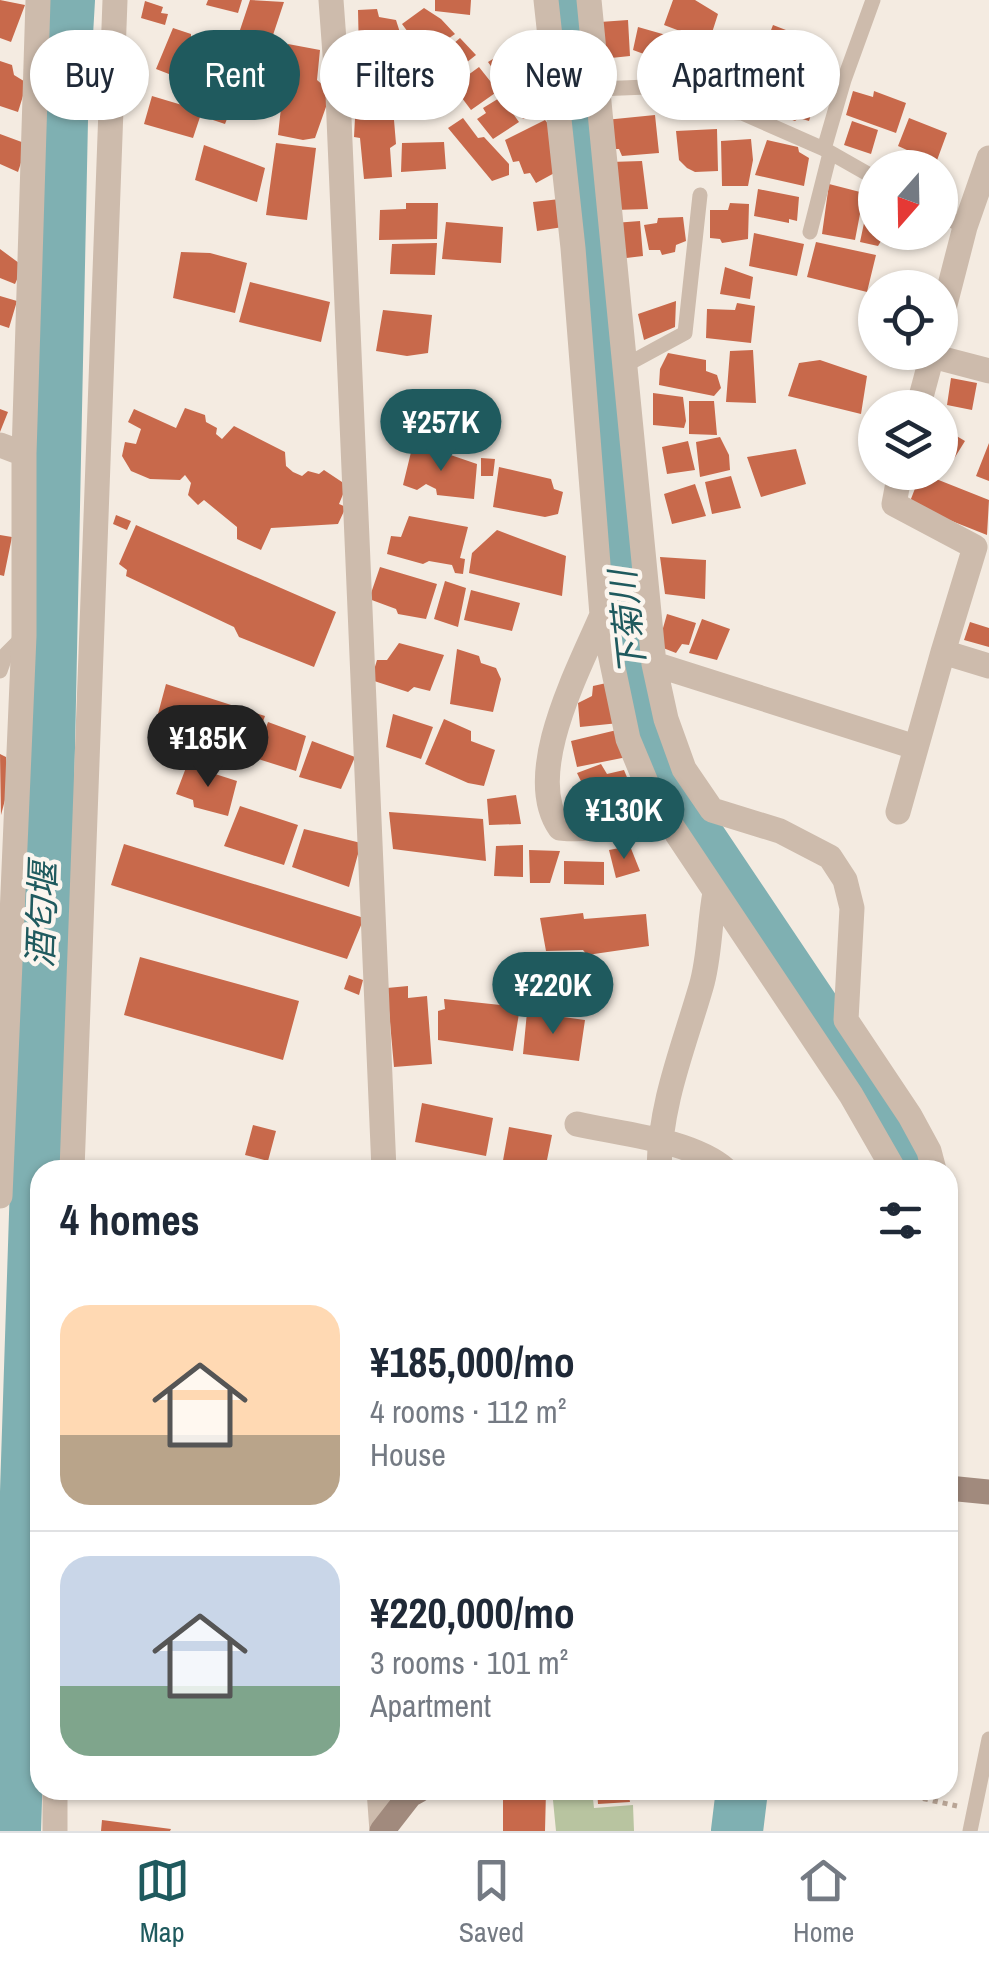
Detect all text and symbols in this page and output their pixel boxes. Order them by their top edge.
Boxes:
chip: Buy [30,30,149,120]
chip: Rent [169,30,300,120]
chip: Filters [320,30,470,120]
chip: New [490,30,617,120]
chip: Apartment [637,30,840,120]
north arrow [858,150,958,250]
map controls [858,150,958,490]
button: locate [858,270,958,370]
pin: ¥257K [371,389,511,474]
button: layers [858,390,958,490]
text: ¥257K [402,400,480,443]
water label: 下菊川 [598,564,656,678]
pin: ¥185K [138,705,278,790]
text: ¥185K [169,716,247,759]
pin: ¥130K [554,777,694,862]
text: ¥130K [585,788,663,831]
water label: 酒匂堰 [16,856,67,968]
pin: ¥220K [483,952,623,1037]
text: ¥220K [514,963,592,1006]
text: 4 homes [60,1192,200,1248]
icon: filters [873,1193,928,1248]
text: ¥185,000/mo [370,1334,575,1390]
icon: home [140,1345,260,1465]
text: 4 rooms · 112 m² [370,1390,566,1433]
text: House [370,1433,446,1476]
text: ¥220,000/mo [370,1585,575,1641]
icon: home [140,1596,260,1716]
text: 3 rooms · 101 m² [370,1641,568,1684]
text: Apartment [370,1684,491,1727]
tab: Map [135,1853,190,1951]
tab: Saved [459,1853,524,1951]
tab: Home [793,1853,854,1951]

